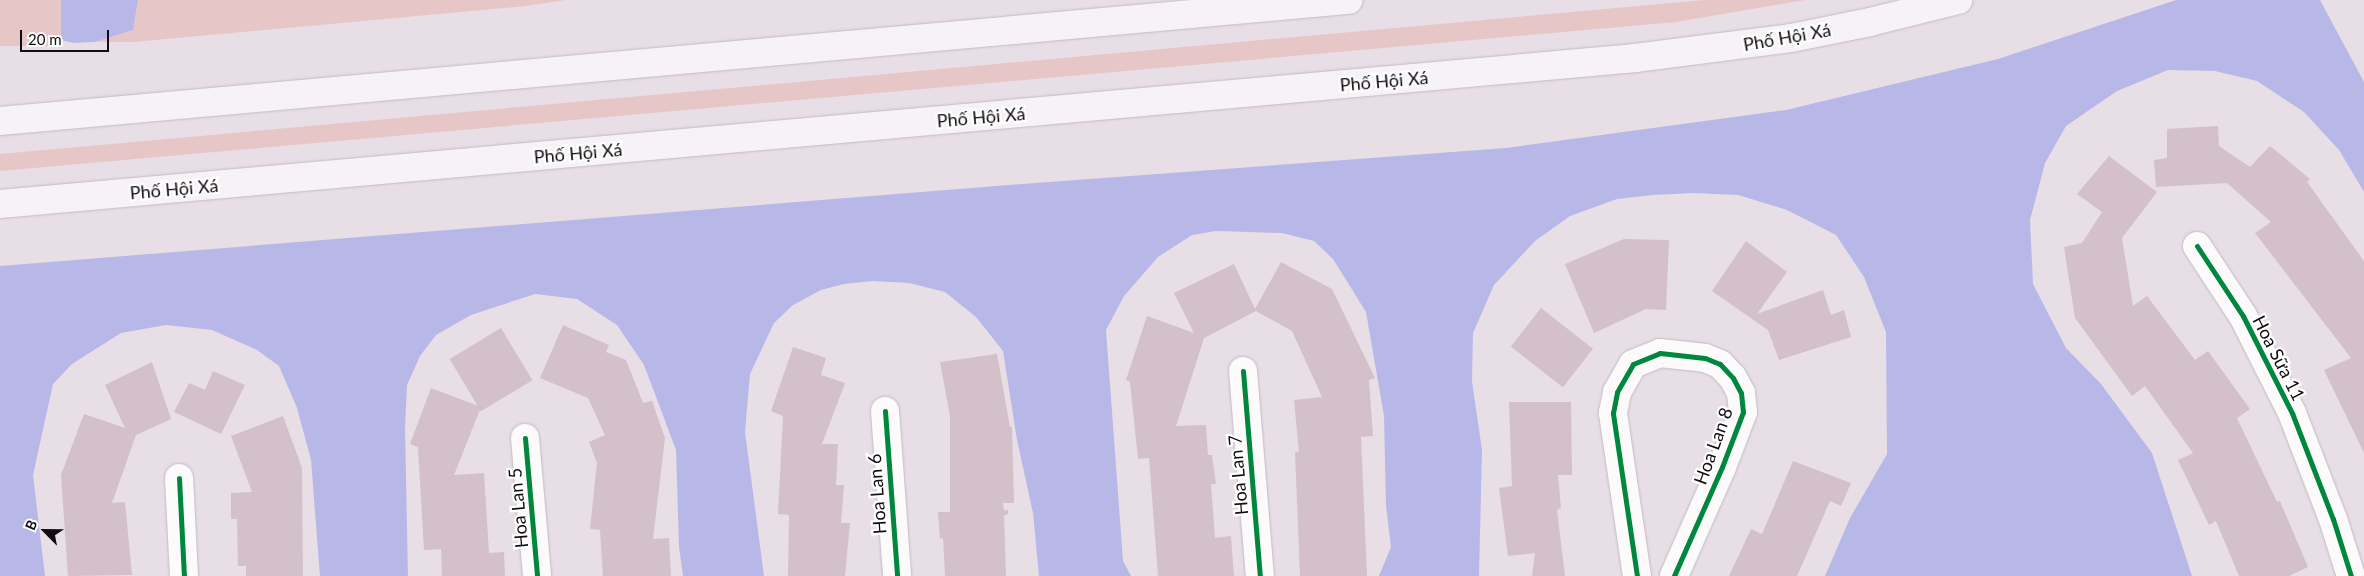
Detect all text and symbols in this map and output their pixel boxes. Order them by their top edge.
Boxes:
street label: Phố Hội Xá [1741,19,1833,55]
scale bar [22,20,111,52]
text: 20 m [28,30,62,48]
street label: Phố Hội Xá [1339,66,1429,96]
street label: Phố Hội Xá [936,102,1026,132]
street label: Phố Hội Xá [533,138,623,168]
street label: Phố Hội Xá [129,174,219,204]
street label: Hoa Sữa 11 [2248,312,2310,404]
street label: Hoa Lan 8 [1689,404,1737,488]
street label: Hoa Lan 7 [1224,434,1252,516]
street label: Hoa Lan 6 [863,453,891,535]
street label: Hoa Lan 5 [504,467,532,549]
north arrow [20,506,70,556]
text: B [21,517,40,533]

